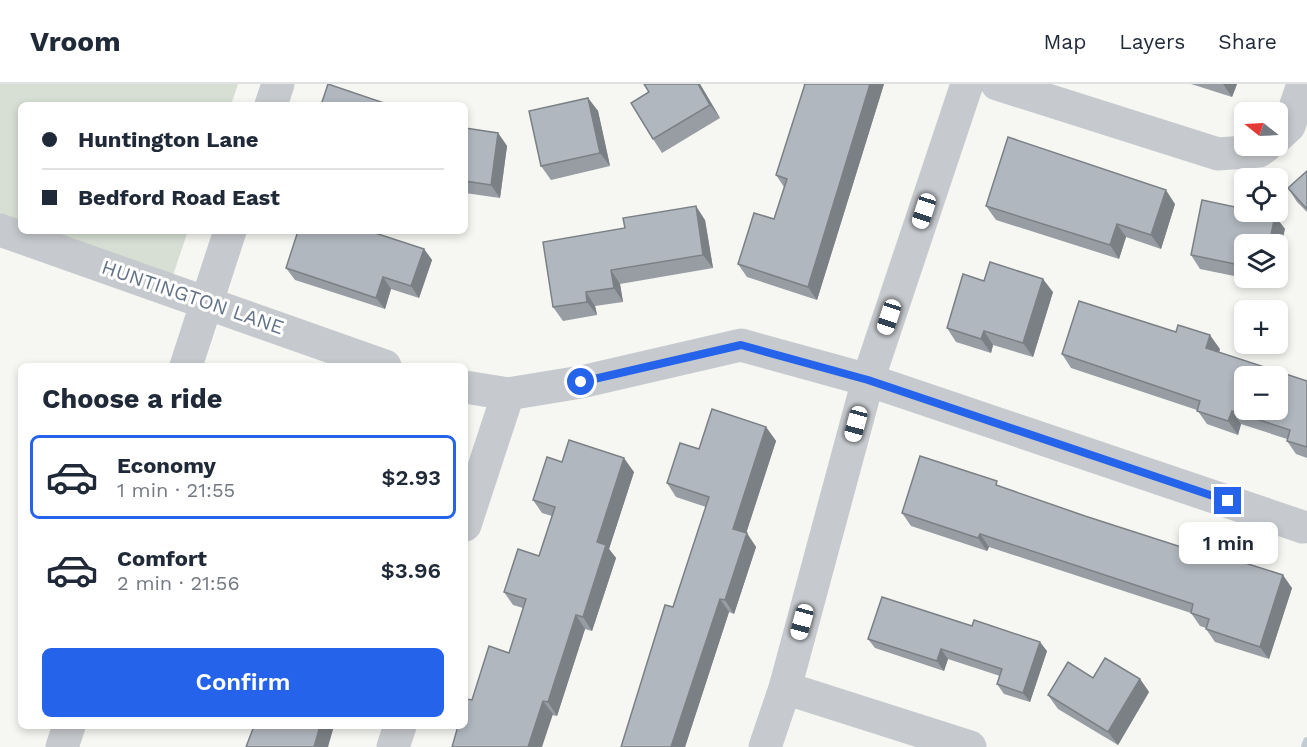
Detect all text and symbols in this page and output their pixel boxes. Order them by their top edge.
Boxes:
text: Vroom [30,25,121,58]
text: Map [1043,29,1086,54]
text: Layers [1119,29,1185,54]
text: Share [1218,29,1277,54]
north arrow [1234,102,1288,156]
map controls [1234,102,1288,420]
text: Huntington Lane [78,127,259,152]
button: locate [1234,168,1288,222]
text: Bedford Road East [78,185,280,210]
car [910,191,938,231]
button: layers [1234,234,1288,288]
street label: HUNTINGTON LANE [99,255,287,339]
car [875,297,903,337]
button: + [1234,300,1288,354]
button: − [1234,366,1288,420]
route start [567,368,594,395]
text: Choose a ride [42,383,222,415]
car [843,404,869,444]
icon: car [45,450,99,504]
text: Economy [117,453,216,478]
text: $2.93 [382,465,441,490]
text: 1 min · 21:55 [117,478,235,502]
route end [1214,487,1241,514]
callout: 1 min [1178,522,1278,564]
text: 1 min [1203,531,1254,555]
icon: car [45,543,99,597]
text: Comfort [117,546,207,571]
text: $3.96 [381,558,441,583]
text: 2 min · 21:56 [117,571,240,595]
car [789,602,815,642]
button: Confirm [42,648,444,717]

